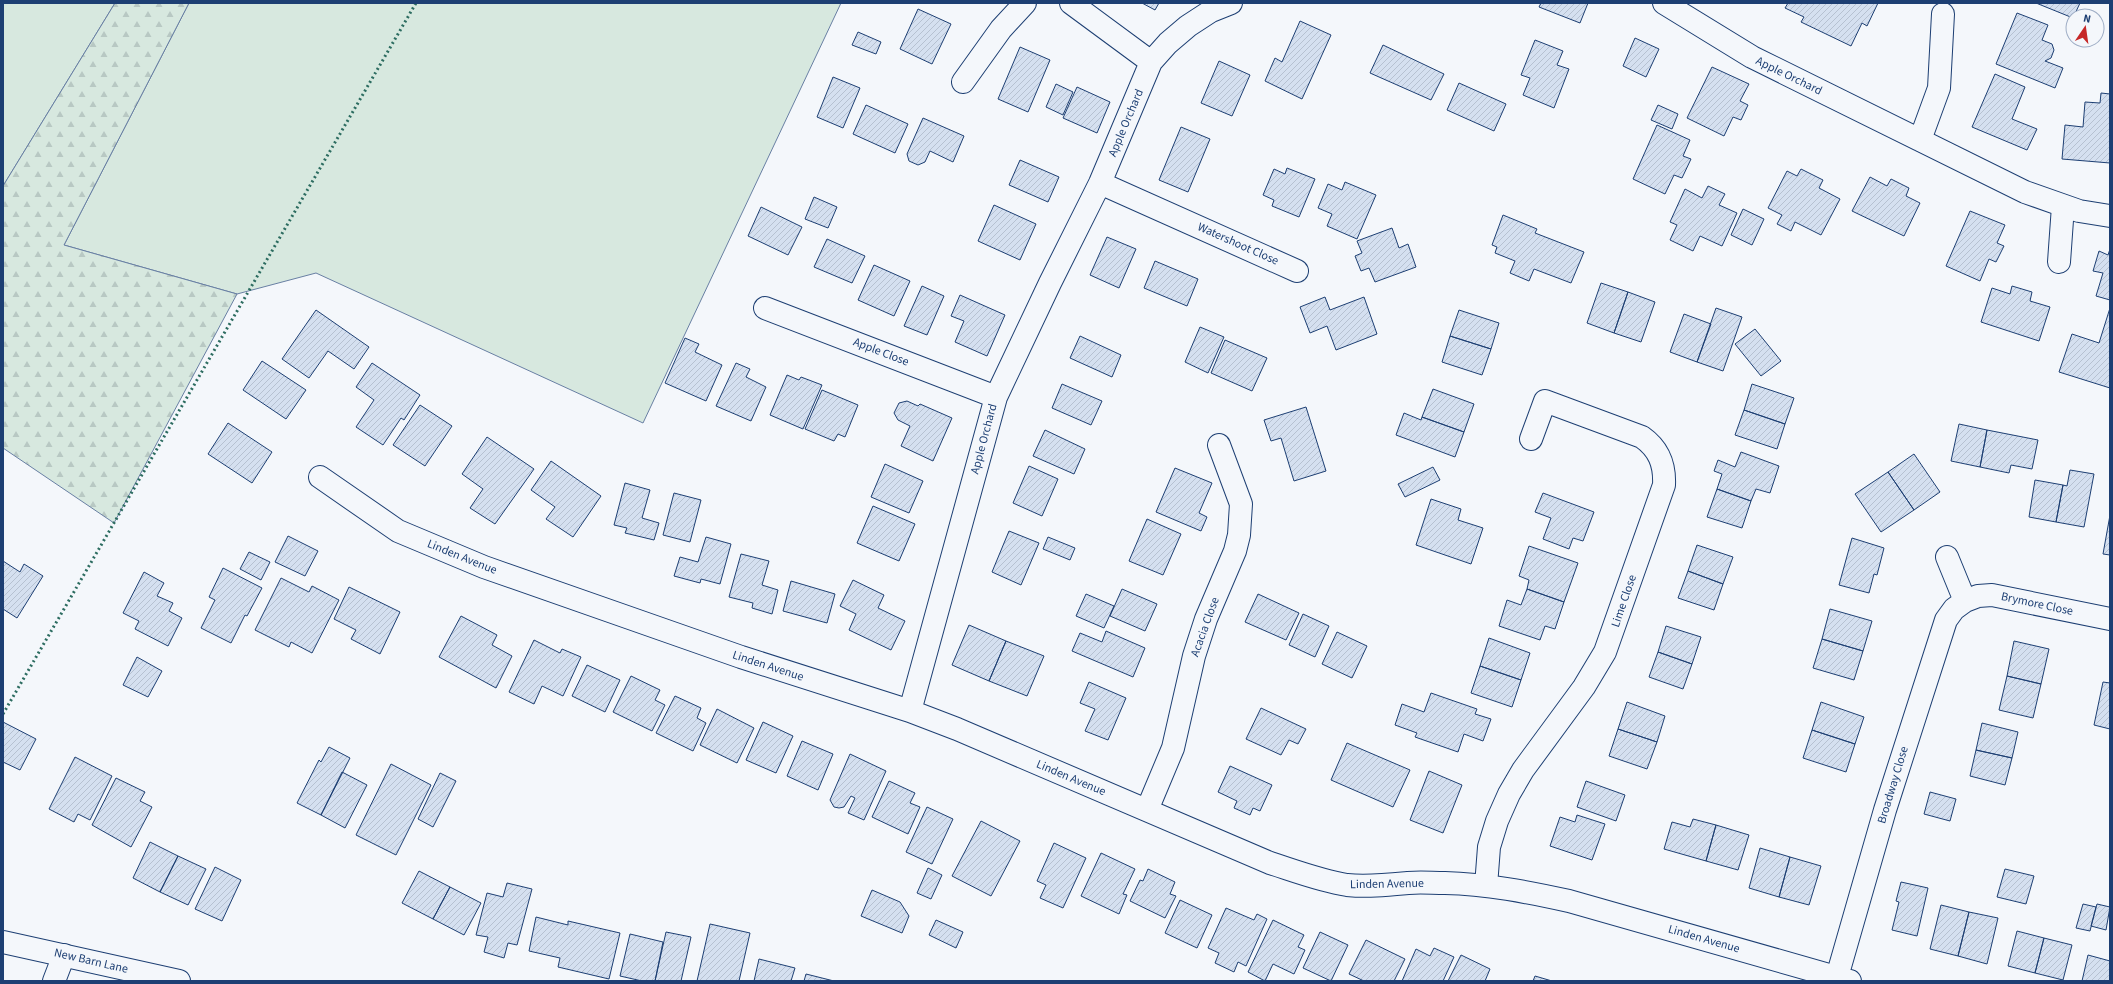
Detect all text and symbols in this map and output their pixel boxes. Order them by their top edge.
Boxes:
north arrow [2065,8,2105,48]
text: N [2082,11,2092,27]
street label: Apple Orchard [1753,53,1825,99]
street label: Apple Orchard [1104,87,1148,159]
street label: Watershoot Close [1195,218,1281,270]
street label: Apple Close [851,334,911,370]
street label: Apple Orchard [966,402,1002,476]
street label: Linden Avenue [425,535,499,579]
street label: Lime Close [1607,572,1641,630]
street label: Brymore Close [1999,588,2075,620]
street label: Acacia Close [1186,595,1224,659]
street label: Linden Avenue [730,646,806,686]
street label: Broadway Close [1873,744,1913,826]
street label: Linden Avenue [1034,756,1108,800]
street label: Linden Avenue [1350,875,1424,893]
street label: Linden Avenue [1666,921,1742,957]
street label: New Barn Lane [52,944,130,978]

